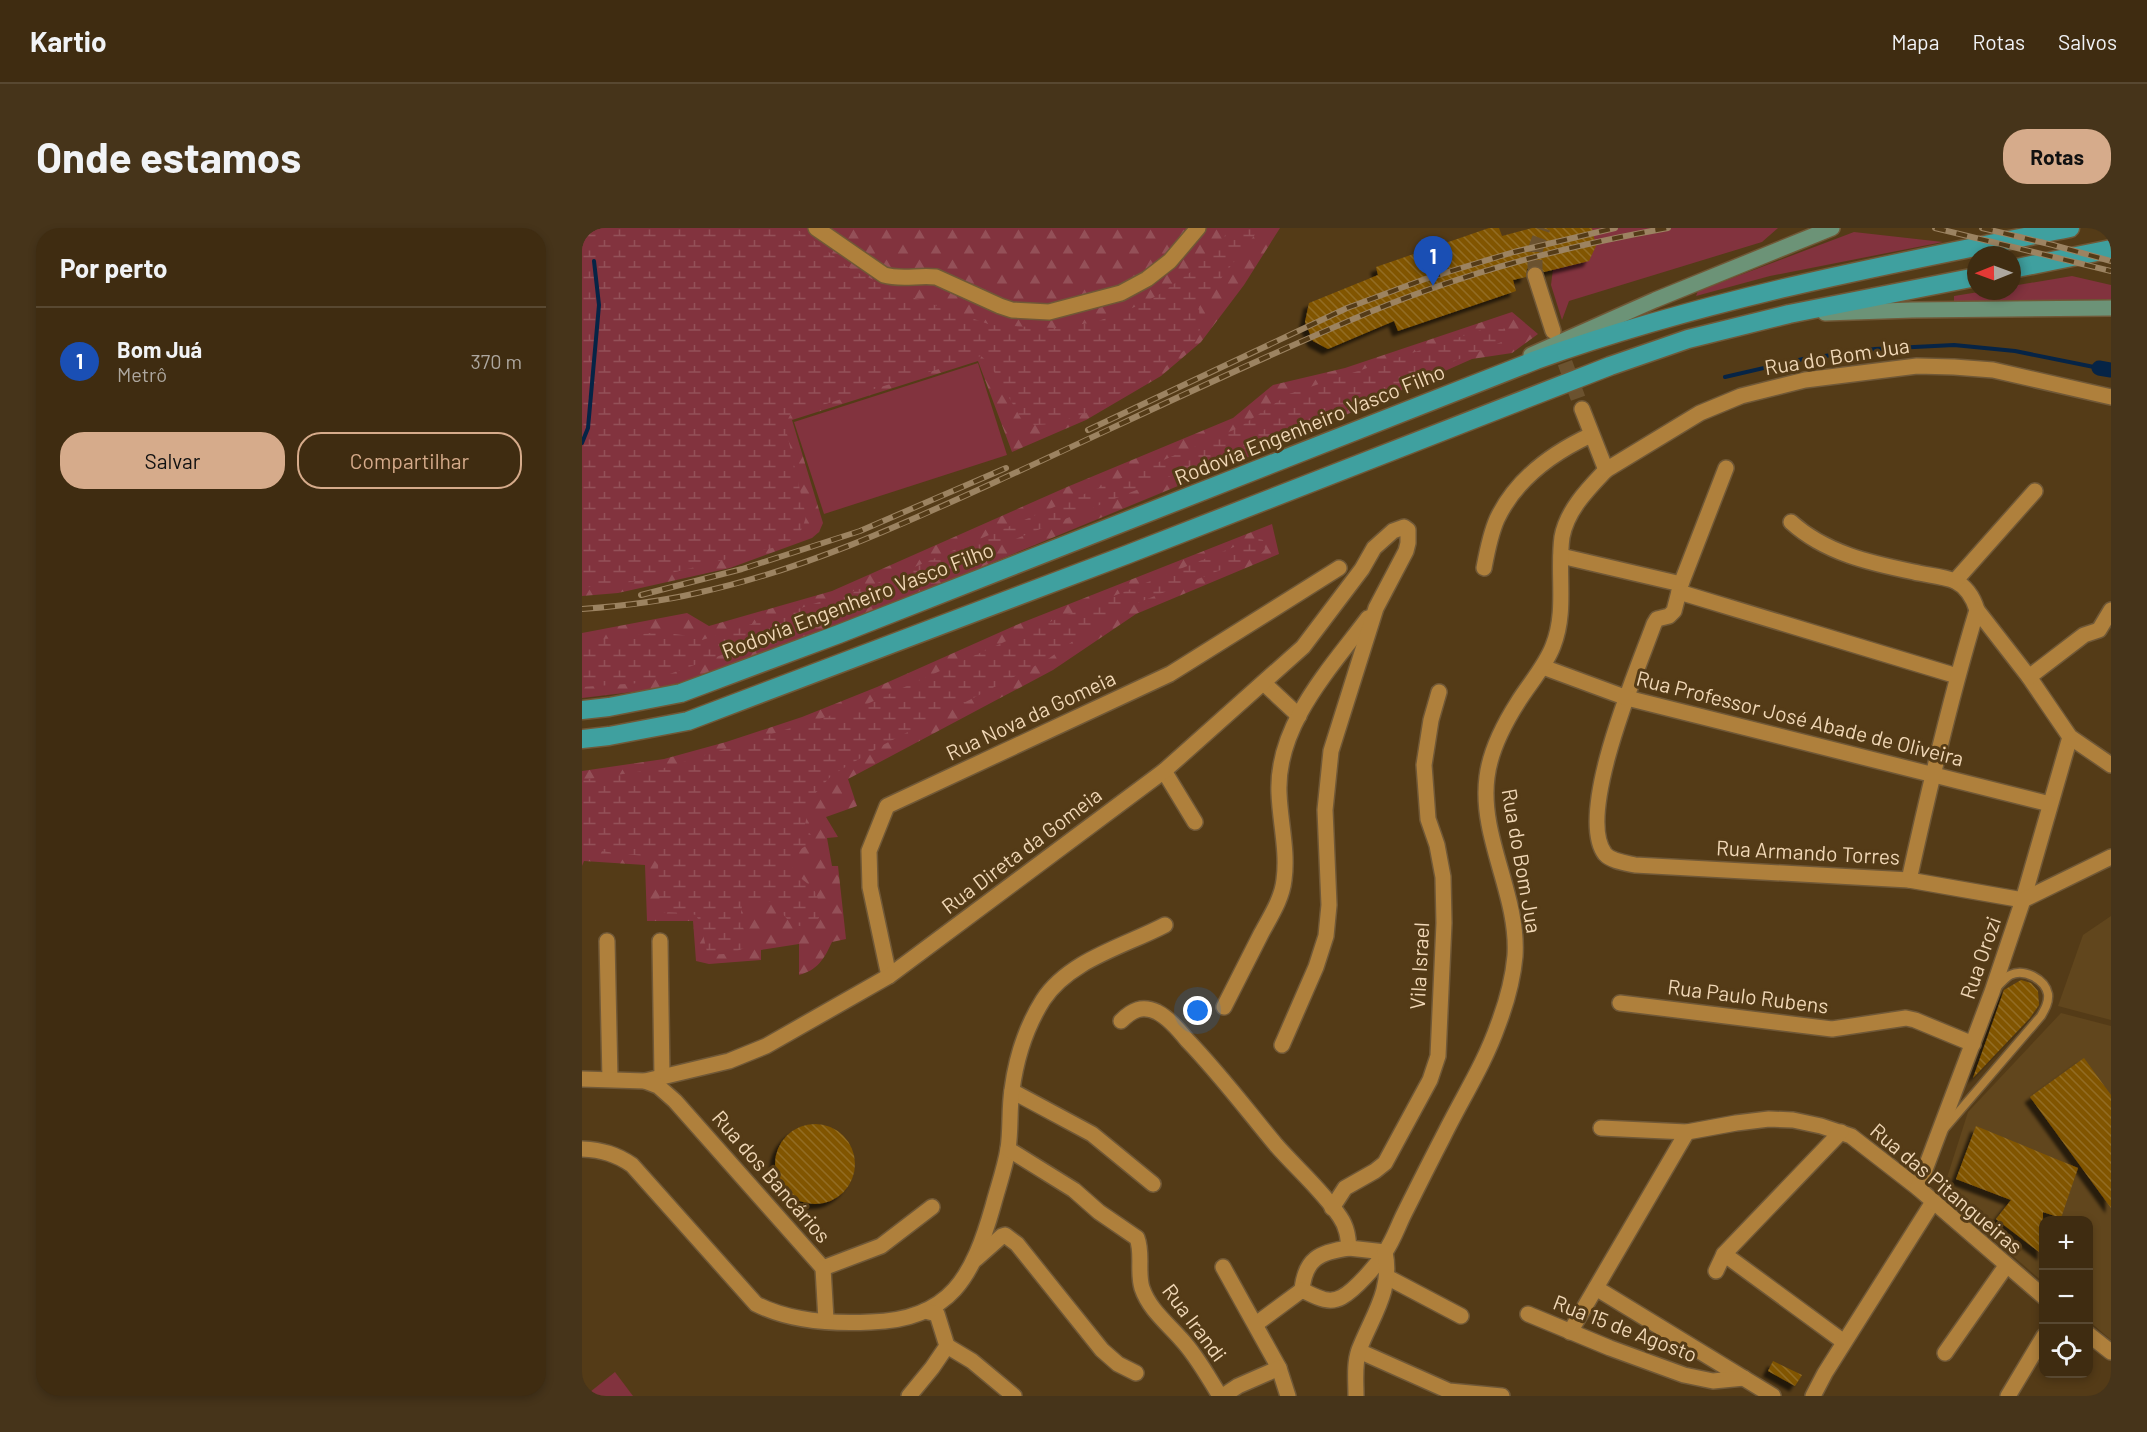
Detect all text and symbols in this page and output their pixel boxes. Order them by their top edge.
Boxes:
text: Kartio [30,24,107,58]
text: Mapa [1891,29,1939,54]
text: Rotas [1972,29,2025,54]
text: Salvos [2058,29,2117,54]
button: Rotas [2003,129,2111,184]
text: Onde estamos [36,131,301,181]
pin: 1 [1414,236,1452,286]
north arrow [1967,246,2021,300]
text: Por perto [60,252,168,283]
street label: Rua do Bom Jua [1762,332,1911,379]
text: Bom Juá [117,336,202,362]
text: 1 [76,349,83,373]
text: 370 m [470,349,522,373]
street label: Rodovia Engenheiro Vasco Filho [1171,358,1448,489]
text: Metrô [117,362,167,386]
button: Salvar [60,432,285,489]
button: Compartilhar [297,432,522,489]
street label: Rodovia Engenheiro Vasco Filho [718,536,997,663]
street label: Rua Nova da Gomeia [942,664,1119,765]
street label: Rua Professor José Abade de Oliveira [1634,665,1967,770]
street label: Rua Direta da Gomeia [936,782,1106,918]
street label: Rua do Bom Jua [1497,786,1548,935]
street label: Rua Armando Torres [1716,834,1901,869]
street label: Rua Orozi [1954,913,2005,1002]
street label: Vila Israel [1404,922,1433,1010]
street label: Rua Paulo Rubens [1666,973,1830,1018]
your location [1183,996,1212,1025]
street label: Rua dos Bancários [708,1105,836,1247]
street label: Rua das Pitangueiras [1866,1117,2028,1259]
map controls [2039,1216,2093,1378]
button: + [2039,1216,2093,1270]
button: − [2039,1270,2093,1324]
street label: Rua Irandi [1158,1278,1233,1366]
street label: Rua 15 de Agosto [1550,1289,1701,1367]
button: locate [2039,1324,2093,1378]

